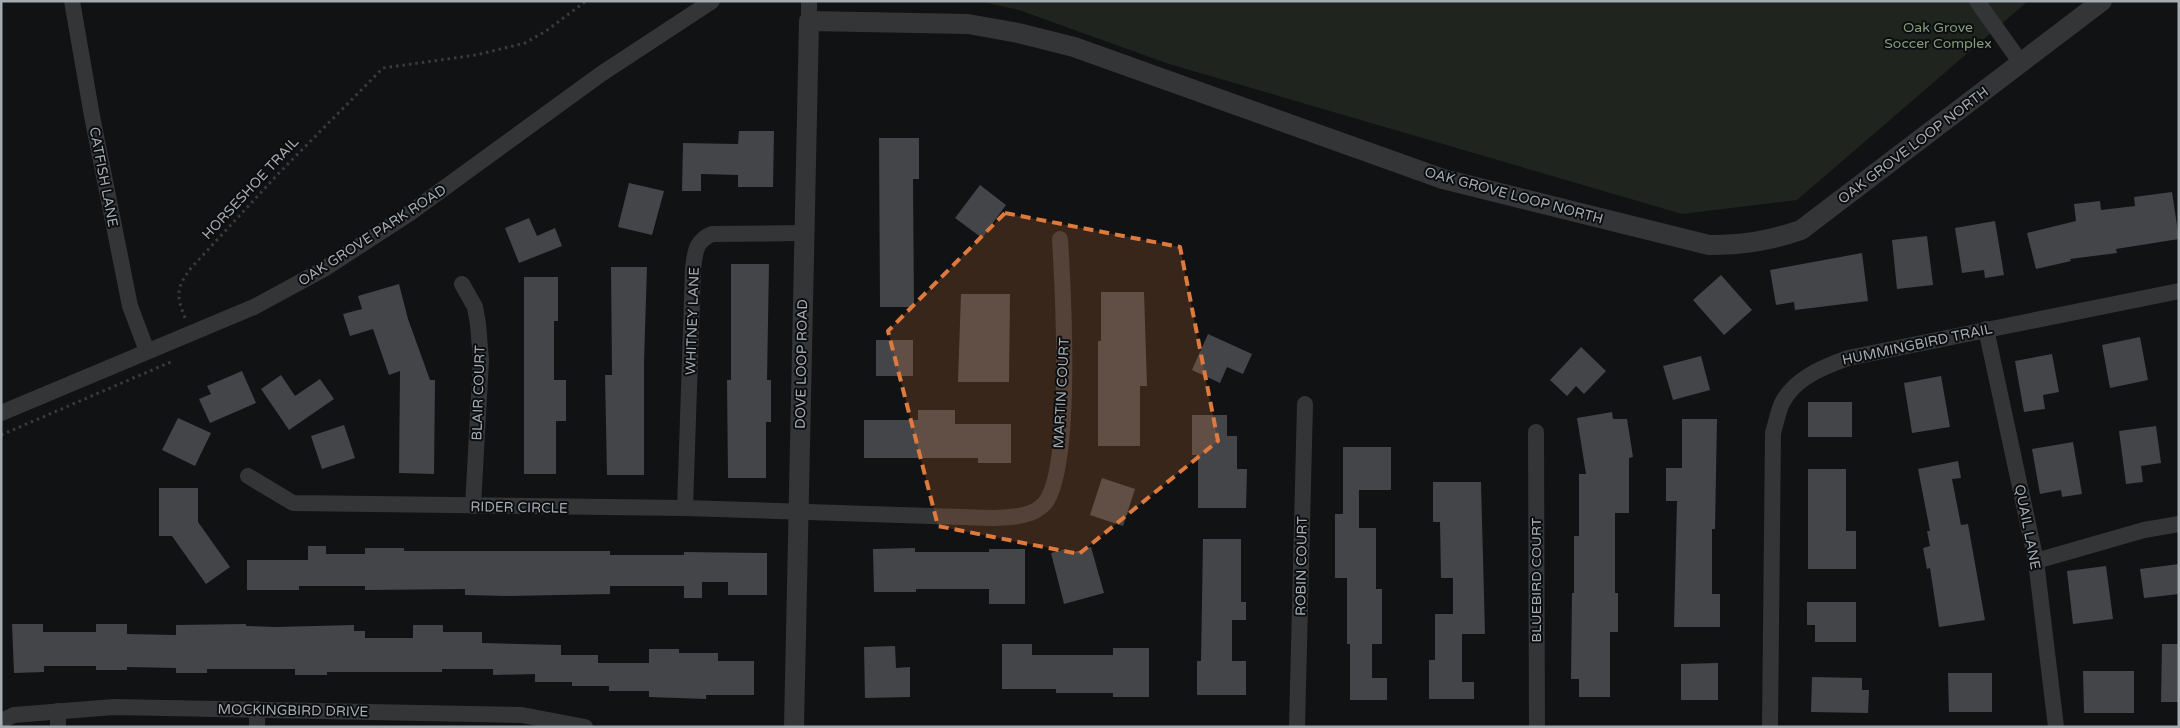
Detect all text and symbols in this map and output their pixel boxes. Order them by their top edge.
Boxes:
park label: Oak Grove Soccer Complex [1884,19,1992,52]
street label: OAK GROVE LOOP NORTH [1835,83,1992,208]
street label: CATFISH LANE [85,126,122,229]
street label: HORSESHOE TRAIL [199,134,302,243]
street label: OAK GROVE LOOP NORTH [1423,163,1605,228]
street label: OAK GROVE PARK ROAD [295,181,449,290]
street label: WHITNEY LANE [682,266,703,375]
street label: DOVE LOOP ROAD [792,299,811,429]
street label: HUMMINGBIRD TRAIL [1841,320,1994,369]
street label: MARTIN COURT [1050,337,1073,449]
street label: BLAIR COURT [468,345,489,441]
street label: QUAIL LANE [2011,483,2044,571]
street label: RIDER CIRCLE [470,498,568,517]
street label: ROBIN COURT [1292,515,1311,616]
street label: BLUEBIRD COURT [1528,517,1545,642]
street label: MOCKINGBIRD DRIVE [217,701,369,720]

